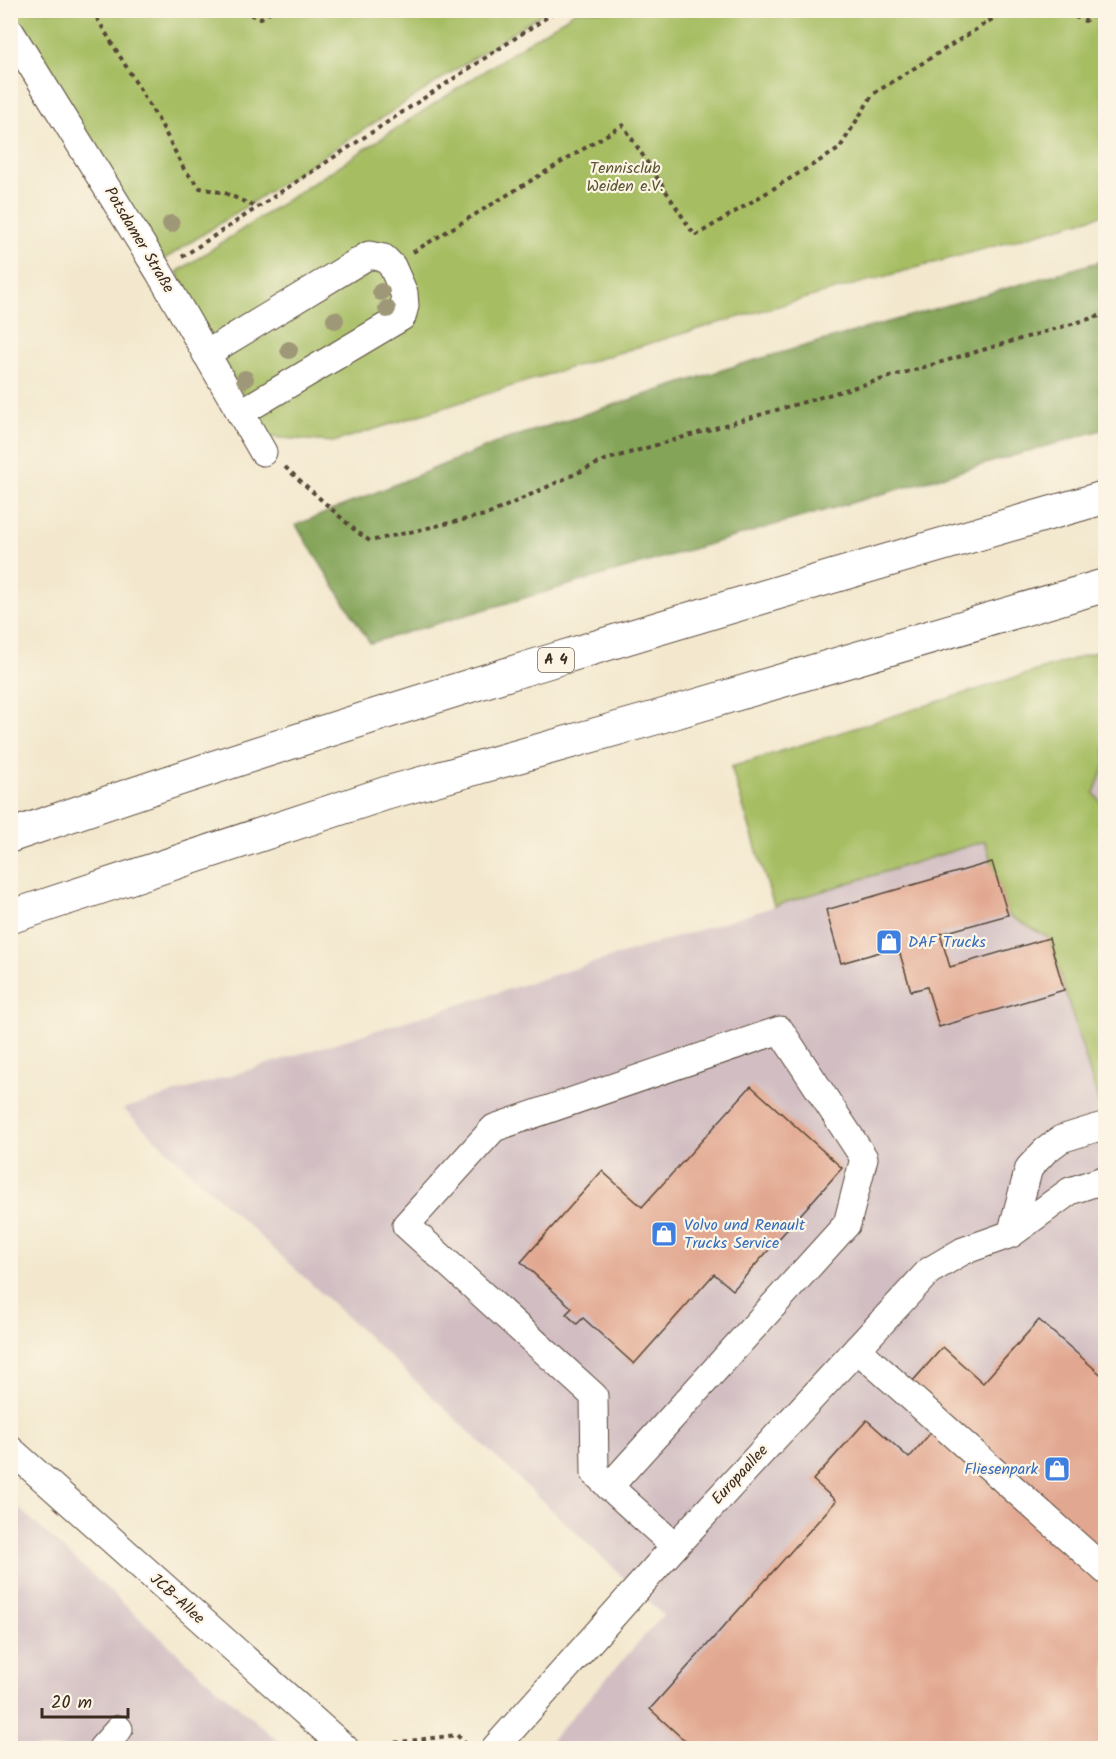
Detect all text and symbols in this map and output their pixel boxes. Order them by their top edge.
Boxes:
park label: Tennisclub Weiden e.V. [587,156,663,199]
street label: Potsdamer Straße [97,182,181,298]
road number: A 4 [538,648,574,672]
shop icon: DAF Trucks [874,927,904,957]
place label: DAF Trucks [908,930,986,955]
place label: Volvo und Renault Trucks Service [684,1213,806,1256]
shop icon: Volvo und Renault Trucks Service [649,1219,679,1249]
street label: Europaallee [705,1439,775,1511]
shop icon: Fliesenpark [1042,1454,1072,1484]
place label: Fliesenpark [964,1457,1038,1482]
street label: JCB-Allee [144,1567,210,1631]
scale bar [42,1681,128,1719]
text: 20 m [51,1689,92,1718]

